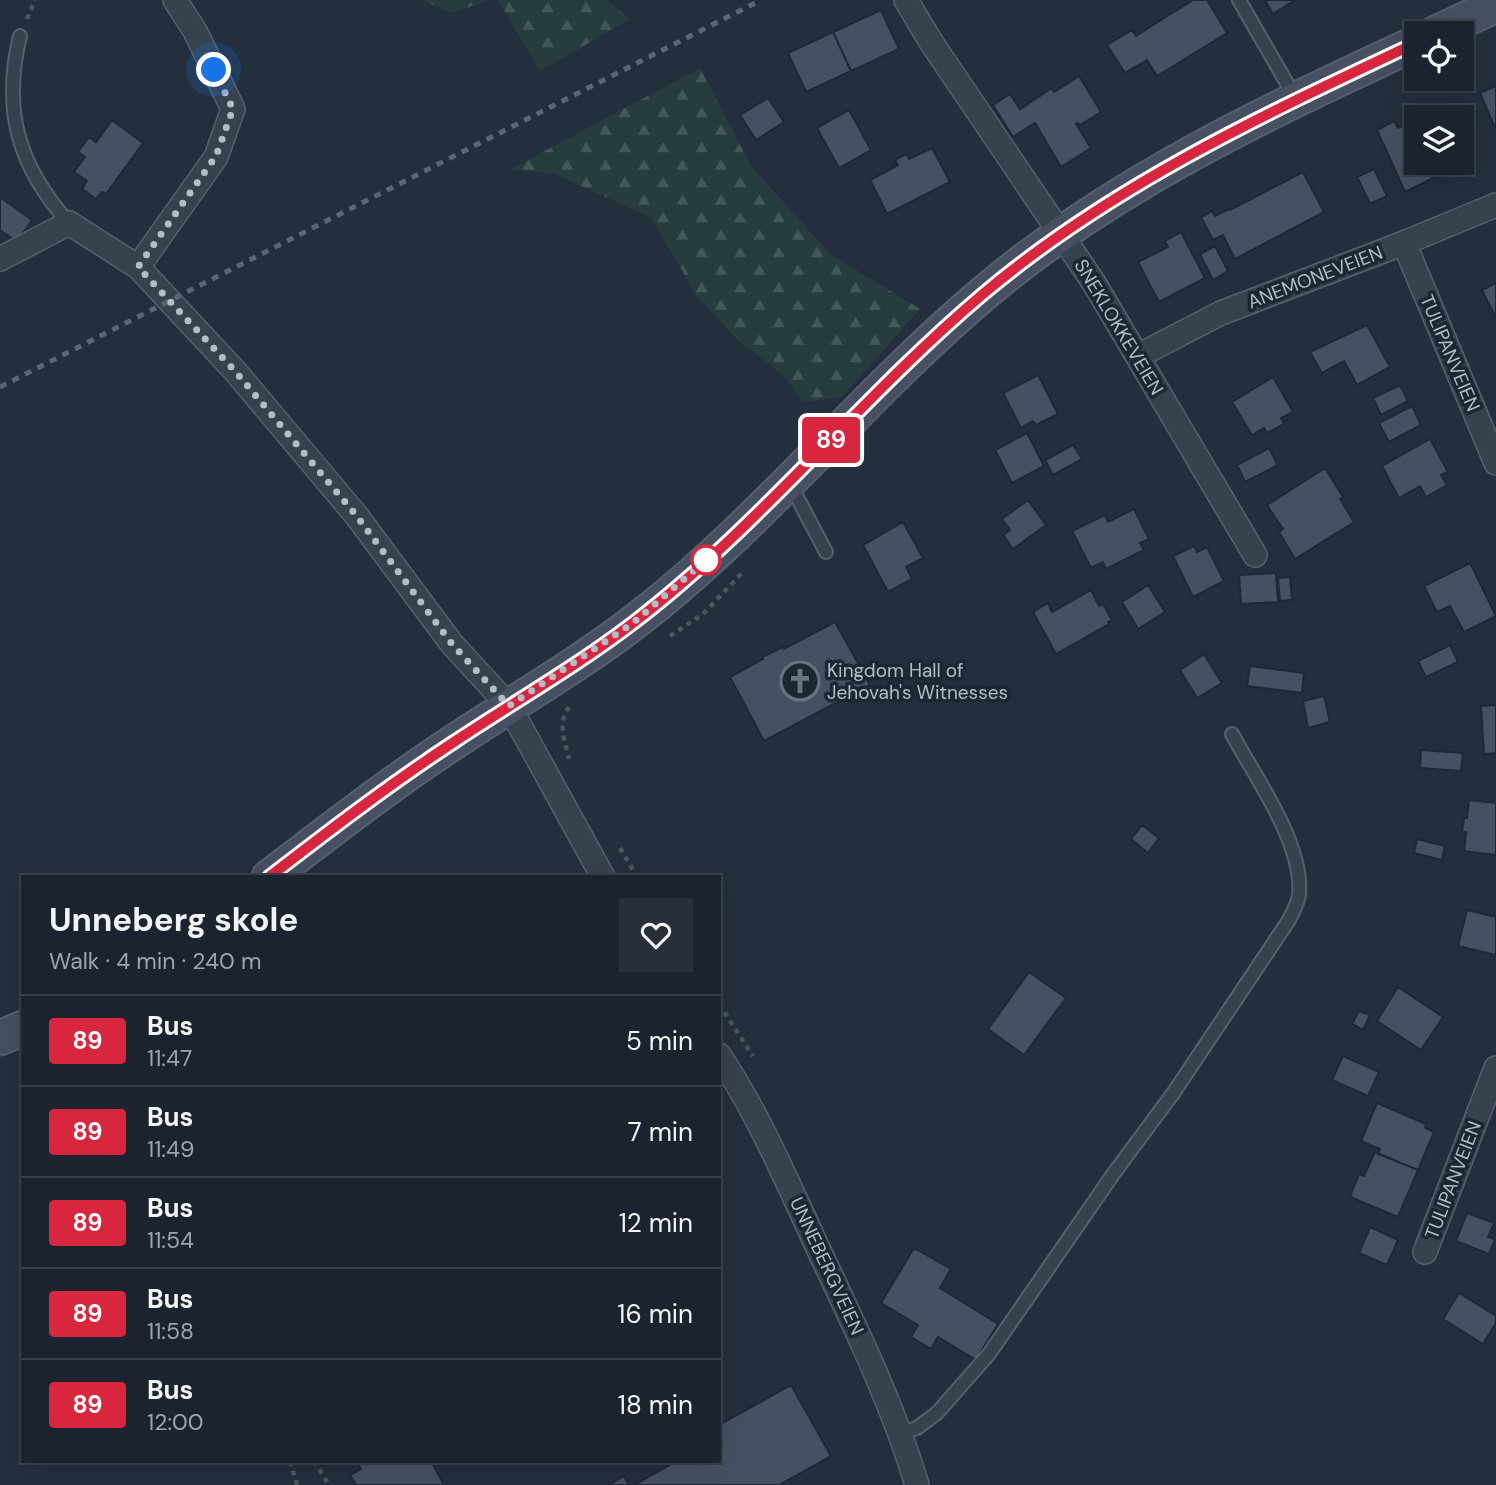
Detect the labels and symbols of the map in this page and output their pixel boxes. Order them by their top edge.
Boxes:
your location [196,52,231,87]
street label: ANEMONEVEIEN [1244,240,1386,314]
street label: SNEKLOKKEVEIEN [1069,254,1169,400]
street label: TULIPANVEIEN [1414,291,1486,415]
line badge: 89 [800,417,862,463]
unlabelled marker [691,545,721,575]
place label: Kingdom Hall of Jehovah's Witnesses [827,658,1008,705]
church icon: Kingdom Hall of Jehovah's Witnesses [779,660,821,702]
street label: TULIPANVEIEN [1419,1117,1487,1243]
street label: UNNEBERGVEIEN [784,1193,870,1339]

